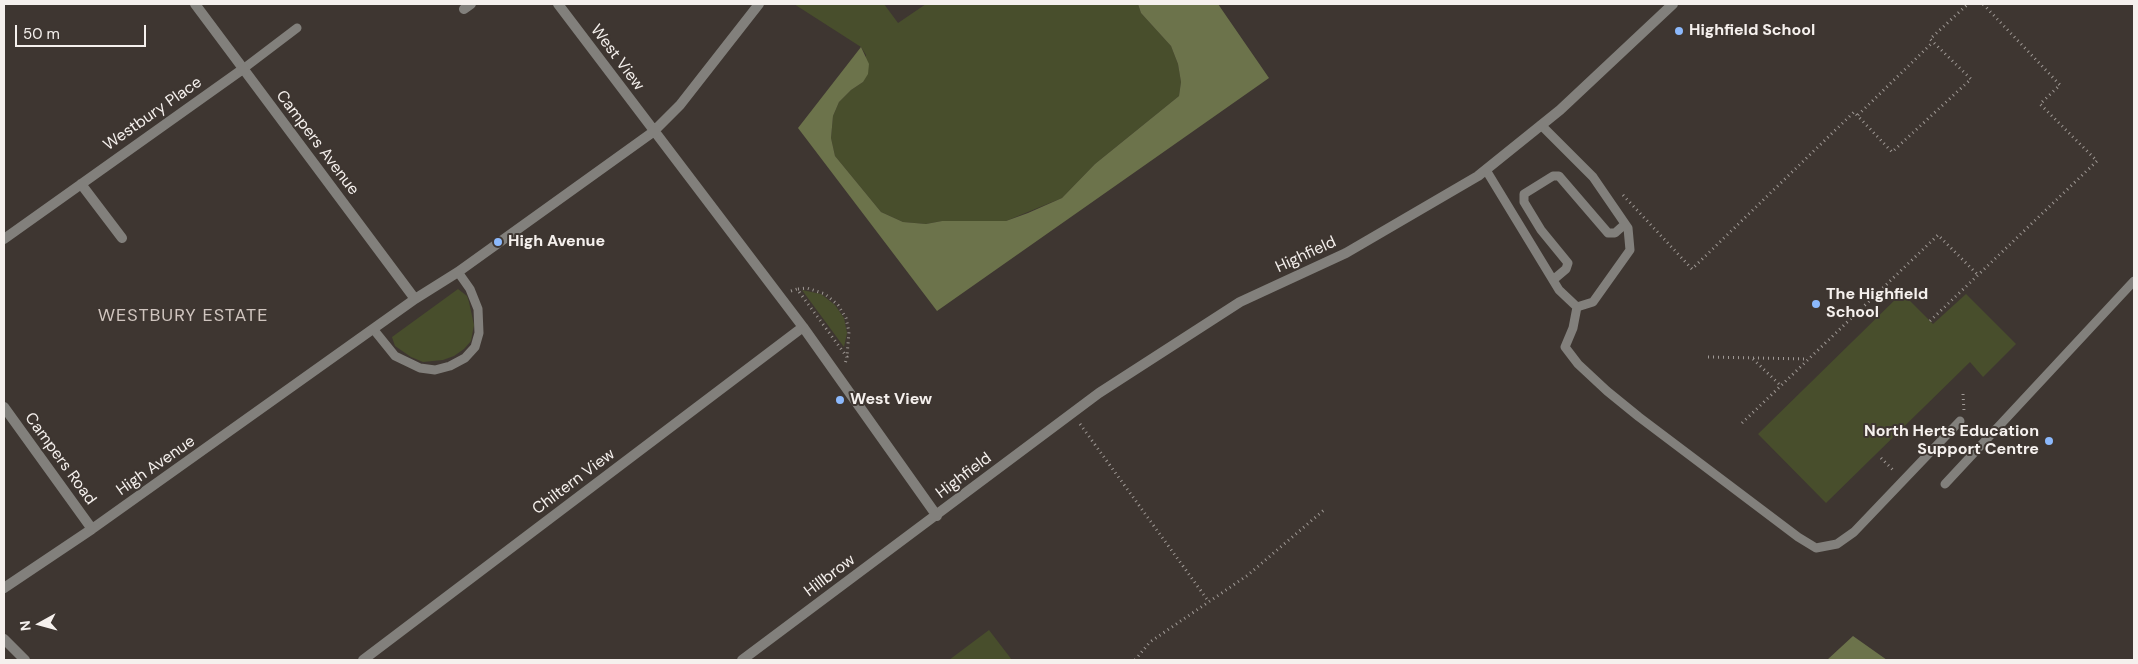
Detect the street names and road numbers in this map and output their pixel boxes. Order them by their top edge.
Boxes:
street label: West View [586,21,648,95]
street label: Westbury Place [100,73,206,155]
street label: Campers Avenue [271,87,363,199]
street label: Highfield [1273,233,1339,277]
street label: Campers Road [20,409,100,509]
street label: High Avenue [113,432,199,500]
street label: Chiltern View [529,445,619,519]
street label: Highfield [932,449,996,503]
street label: Hillbrow [801,551,859,601]

